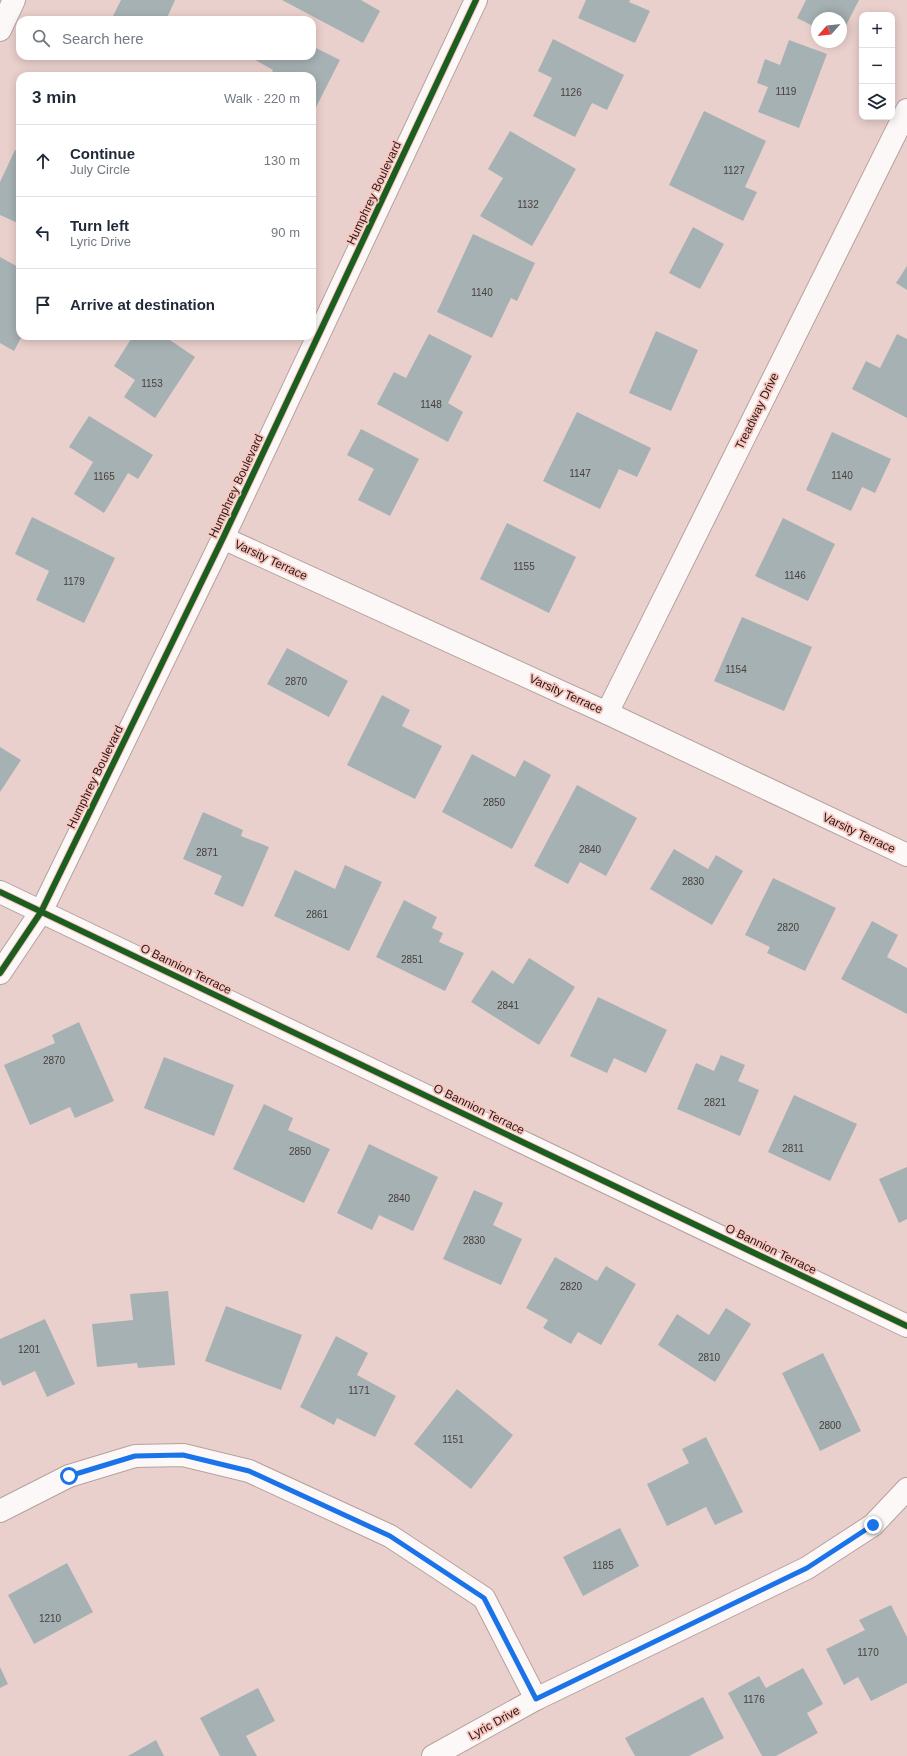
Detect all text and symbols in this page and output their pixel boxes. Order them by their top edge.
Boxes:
north arrow [811,12,847,48]
map controls [859,12,895,120]
button: + [859,12,895,48]
search box [16,16,316,60]
icon: search [30,27,52,49]
text: Search here [62,30,144,47]
button: − [859,48,895,84]
button: layers [859,84,895,120]
house number: 1119 [776,86,797,97]
house number: 1126 [560,87,582,98]
text: 3 min [32,88,76,107]
text: Walk · 220 m [224,91,300,106]
street label: Humphrey Boulevard [344,139,404,247]
text: Continue [70,145,135,162]
icon: ahead [32,150,54,172]
text: 130 m [264,153,300,168]
text: July Circle [70,162,130,177]
house number: 1127 [723,165,745,176]
house number: 1132 [517,199,539,210]
text: Turn left [70,217,129,234]
icon: left [32,222,54,244]
text: 90 m [271,225,300,240]
text: Lyric Drive [70,234,131,249]
house number: 1140 [471,287,493,298]
icon: arrive [32,294,54,316]
text: Arrive at destination [70,296,215,313]
street label: Treadway Drive [732,370,782,452]
house number: 1153 [141,378,163,389]
house number: 1148 [420,399,442,410]
street label: Humphrey Boulevard [206,432,266,540]
house number: 1147 [569,468,591,479]
house number: 1140 [831,470,853,481]
house number: 1165 [93,471,115,482]
street label: Varsity Terrace [232,537,310,583]
house number: 1155 [513,561,535,572]
house number: 1146 [784,570,806,581]
house number: 1179 [63,576,85,587]
house number: 1154 [725,664,747,675]
street label: Varsity Terrace [527,672,605,717]
house number: 2870 [285,676,308,687]
street label: Humphrey Boulevard [64,723,126,831]
house number: 2850 [483,797,506,808]
street label: Varsity Terrace [820,810,898,856]
house number: 2840 [579,844,602,855]
house number: 2871 [196,847,219,858]
house number: 2830 [682,876,705,887]
house number: 2861 [306,909,329,920]
house number: 2820 [777,922,800,933]
street label: O Bannion Terrace [138,941,234,997]
house number: 2851 [401,954,424,965]
house number: 2841 [497,1000,520,1011]
house number: 2870 [43,1055,66,1066]
street label: O Bannion Terrace [431,1081,527,1137]
house number: 2821 [704,1097,727,1108]
house number: 2811 [782,1143,804,1154]
house number: 2850 [289,1146,312,1157]
house number: 2840 [388,1193,411,1204]
street label: O Bannion Terrace [723,1221,819,1277]
house number: 2830 [463,1235,486,1246]
house number: 2820 [560,1281,583,1292]
house number: 1201 [18,1344,41,1355]
house number: 2810 [698,1352,721,1363]
house number: 1171 [348,1385,370,1396]
house number: 2800 [819,1420,842,1431]
house number: 1151 [442,1434,464,1445]
route start [60,1467,78,1485]
route end [864,1516,882,1534]
house number: 1185 [592,1560,614,1571]
house number: 1210 [39,1613,62,1624]
house number: 1170 [857,1647,879,1658]
house number: 1176 [743,1694,765,1705]
street label: Lyric Drive [466,1703,522,1743]

